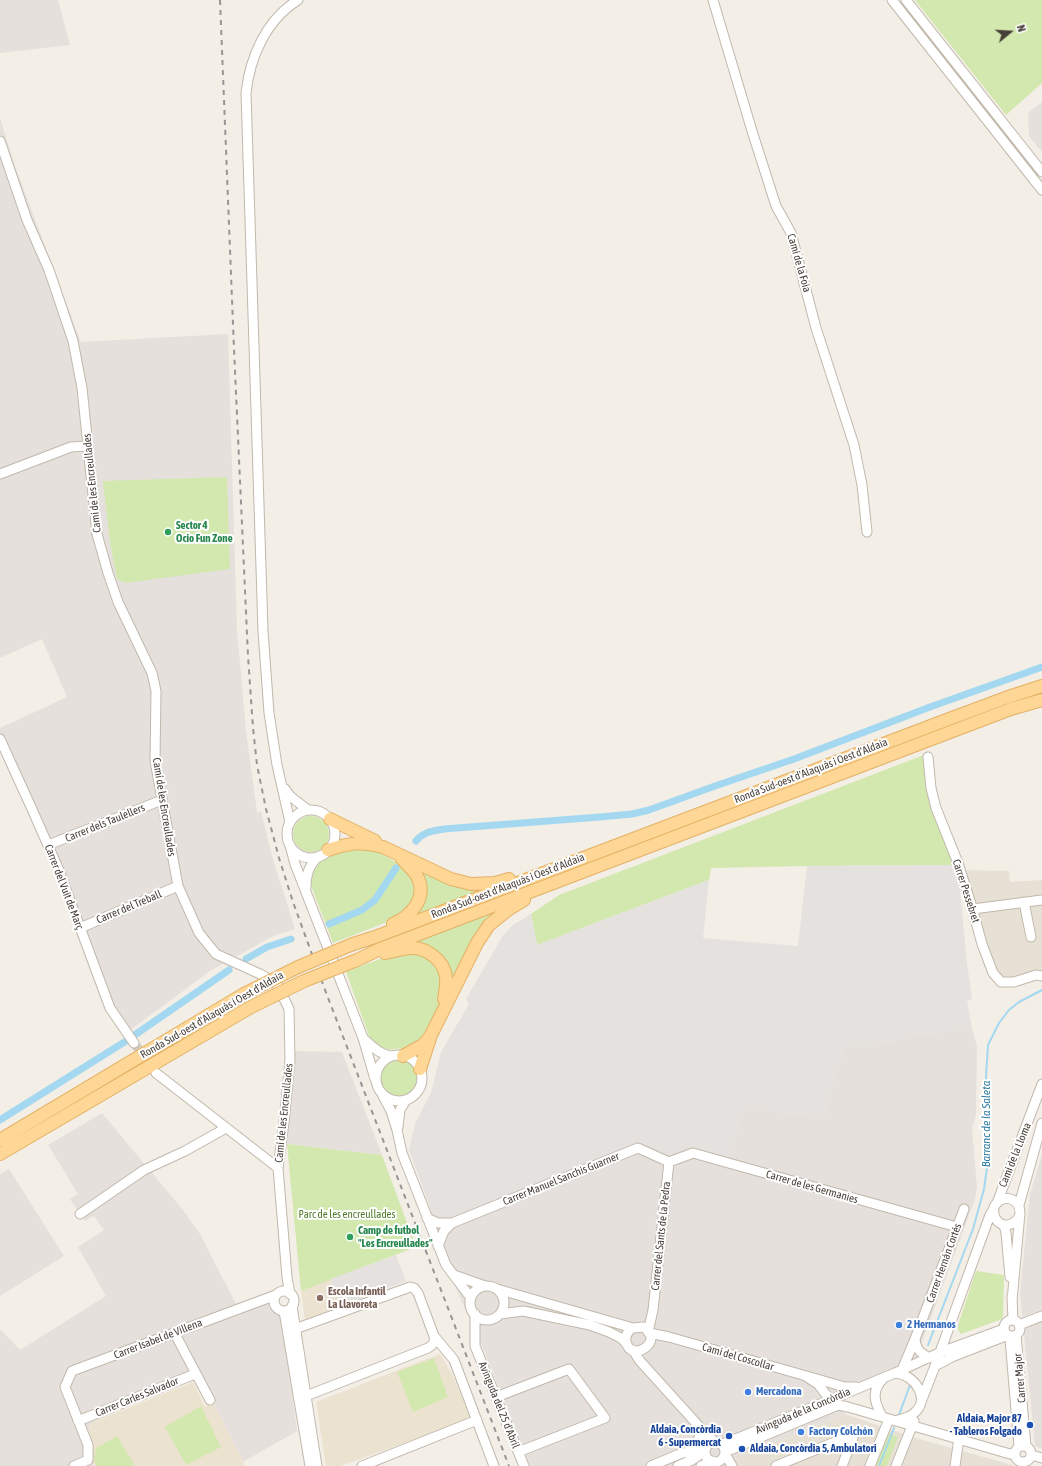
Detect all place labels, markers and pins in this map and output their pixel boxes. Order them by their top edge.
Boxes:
place label: Sector 4 Ocio Fun Zone [176,519,233,545]
marker: Sector 4 Ocio Fun Zone [163,527,173,537]
place label: Camp de futbol "Les Encreullades" [358,1224,432,1250]
marker: Camp de futbol "Les Encreullades" [345,1232,355,1242]
place label: Escola Infantil La Llavoreta [328,1285,386,1311]
marker: Escola Infantil La Llavoreta [315,1293,325,1303]
place label: 2 Hermanos [907,1318,956,1332]
marker: 2 Hermanos [894,1320,904,1330]
place label: Mercadona [756,1385,802,1399]
marker: Mercadona [743,1387,753,1397]
place label: Aldaia, Major 87 - Tableros Folgado [950,1412,1022,1438]
marker: Aldaia, Major 87 - Tableros Folgado [1025,1420,1035,1430]
place label: Aldaia, Concòrdia 6 - Supermercat [651,1423,721,1449]
place label: Factory Colchón [809,1425,873,1439]
marker: Factory Colchón [796,1427,806,1437]
marker: Aldaia, Concòrdia 6 - Supermercat [724,1431,734,1441]
place label: Aldaia, Concòrdia 5, Ambulatori [750,1442,876,1456]
marker: Aldaia, Concòrdia 5, Ambulatori [737,1444,747,1454]

